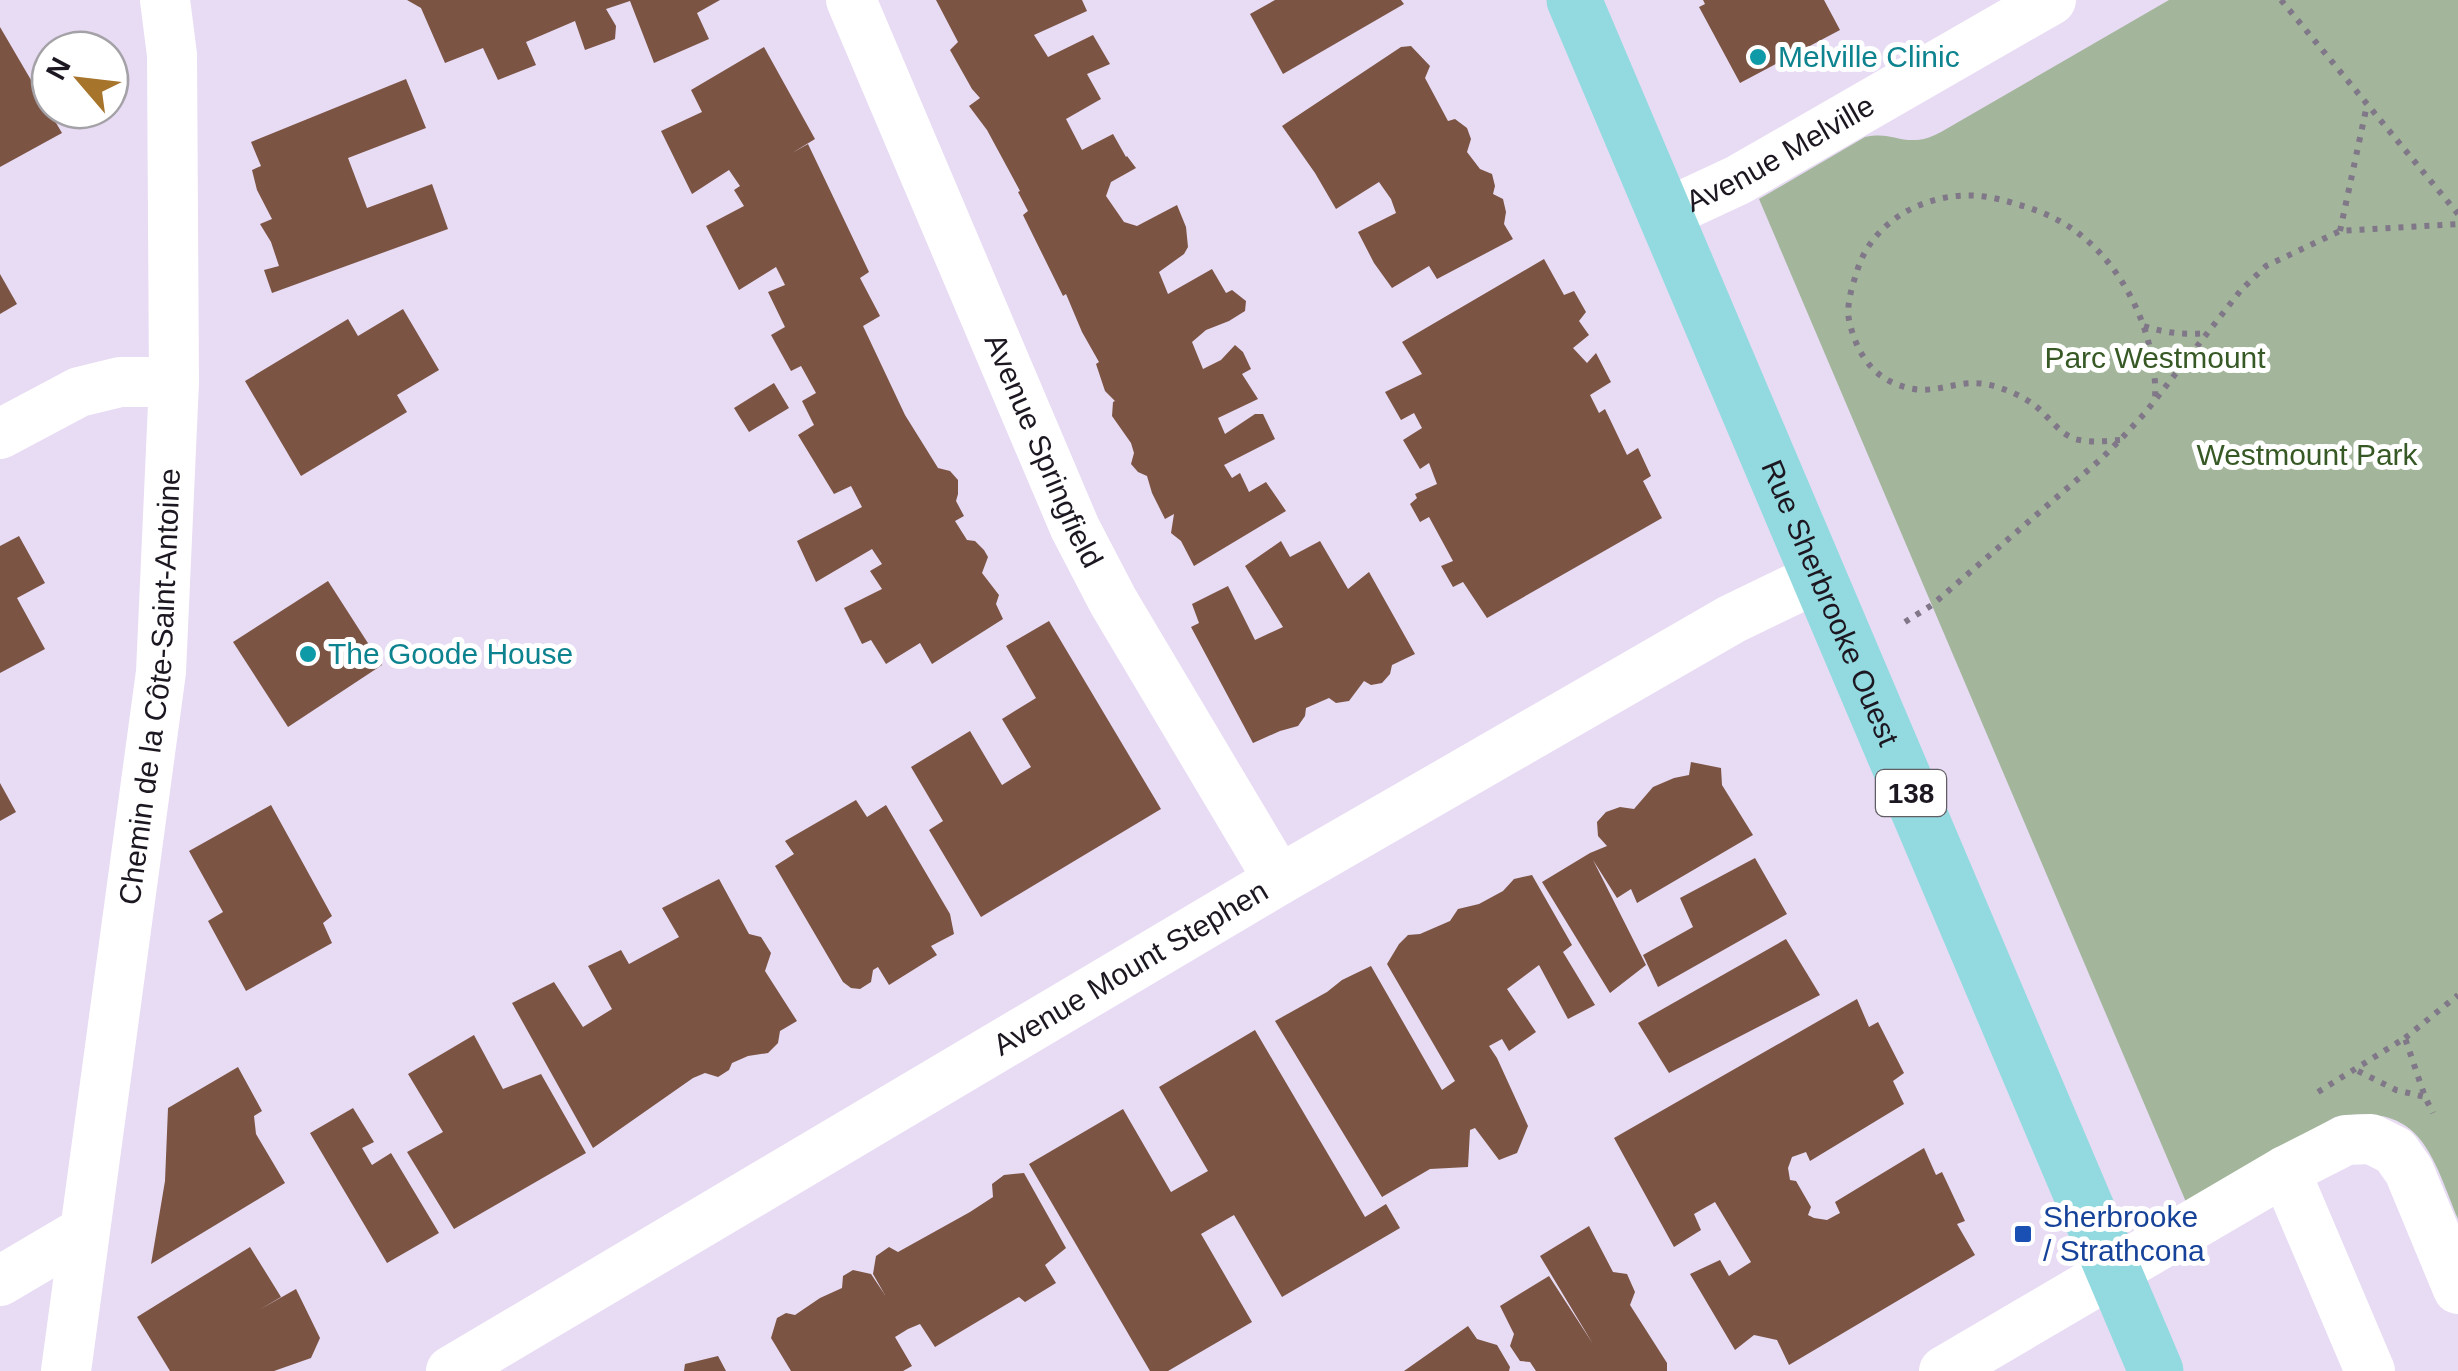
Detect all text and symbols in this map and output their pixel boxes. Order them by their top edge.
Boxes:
north arrow [30,30,130,130]
place label: Melville Clinic [1778,40,1960,73]
marker: Melville Clinic [1747,46,1769,68]
text: N [40,52,77,85]
street label: Avenue Melville [1681,88,1880,218]
street label: Avenue Springfield [979,329,1110,573]
park label: Parc Westmount [2044,341,2266,374]
park label: Westmount Park [2196,438,2419,471]
street label: Rue Sherbrooke Ouest [1755,455,1906,751]
street label: Chemin de la Côte-Saint-Antoine [113,467,186,907]
place label: The Goode House [328,637,573,670]
marker: The Goode House [297,643,319,665]
road number: 138 [1876,770,1946,816]
street label: Avenue Mount Stephen [987,874,1273,1062]
place label: Sherbrooke / Strathcona [2043,1200,2205,1267]
marker: Sherbrooke / Strathcona [2012,1223,2034,1245]

